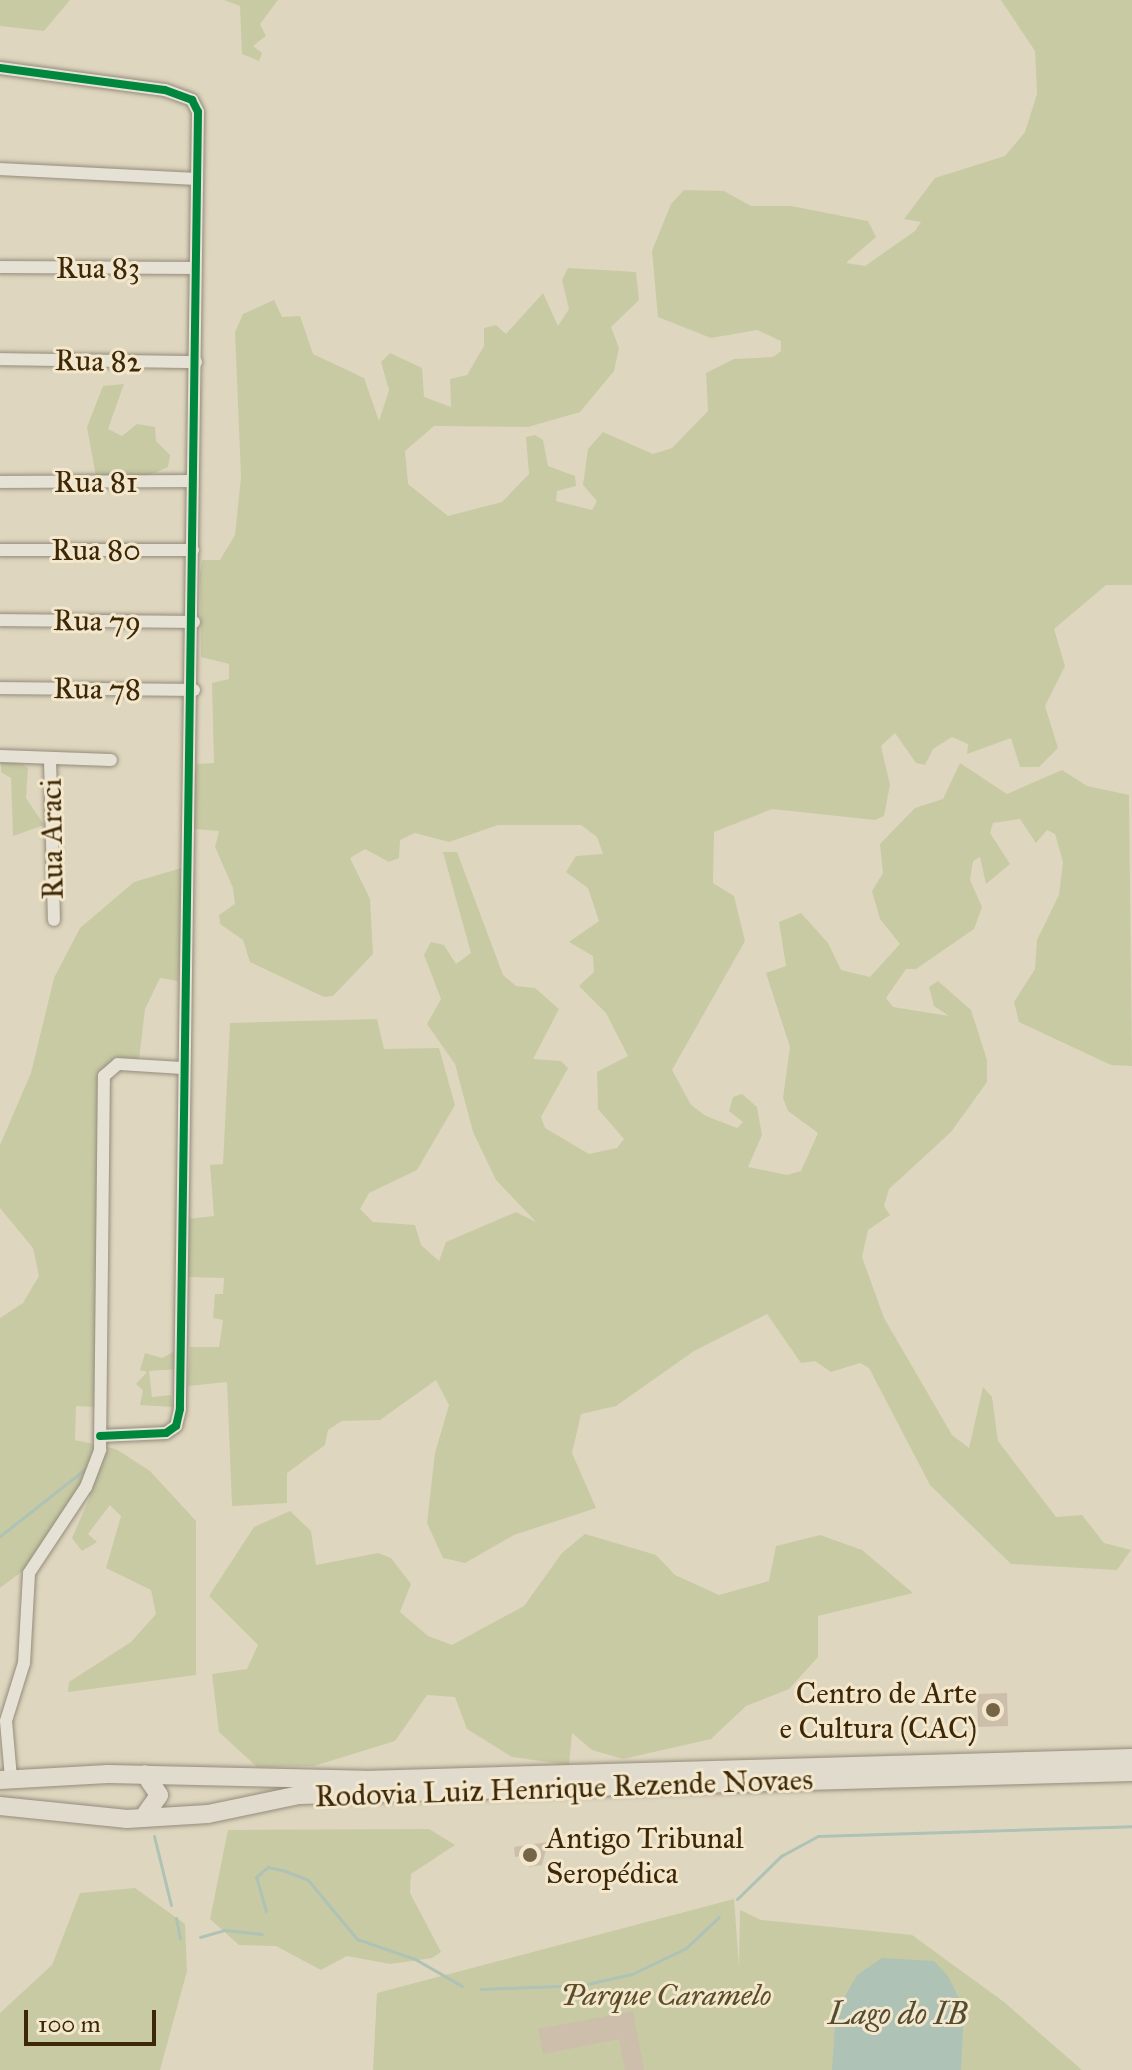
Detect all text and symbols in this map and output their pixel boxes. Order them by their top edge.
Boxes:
street label: Rua 83 [56,250,140,286]
street label: Rua 82 [54,342,142,380]
street label: Rua 81 [54,464,138,500]
street label: Rua 80 [51,532,141,568]
street label: Rua 79 [53,602,141,640]
street label: Rua 78 [53,670,141,708]
street label: Rua Araci [33,778,71,900]
place label: Centro de Arte e Cultura (CAC) [779,1675,977,1746]
marker: Centro de Arte e Cultura (CAC) [984,1701,1002,1719]
street label: Rodovia Luiz Henrique Rezende Novaes [314,1761,814,1815]
place label: Antigo Tribunal Seropédica [546,1820,744,1890]
marker: Antigo Tribunal Seropédica [521,1846,539,1864]
park label: Parque Caramelo [561,1977,771,2013]
scale bar [28,1994,160,2044]
water label: Lago do IB [828,1995,968,2033]
text: 100 m [38,2009,101,2039]

